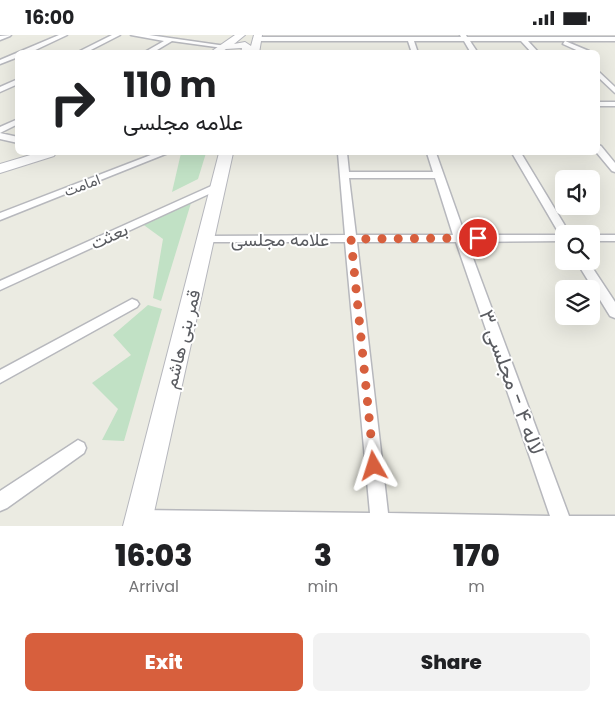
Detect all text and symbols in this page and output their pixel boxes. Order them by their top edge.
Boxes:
text: 16:00 [25,4,74,31]
text: 110 m [123,60,217,109]
icon: right [40,70,105,135]
text: علامه مجلسی [123,107,243,138]
street label: امامت [61,169,103,201]
map controls [555,170,600,325]
button: sound [555,170,600,215]
street label: بعثت [86,216,132,256]
pin [457,217,499,259]
icon: arrive [464,224,492,252]
button: search [555,225,600,270]
street label: علامه مجلسی [231,227,329,252]
button: layers [555,280,600,325]
street label: قمر بنی هاشم [158,287,206,391]
street label: لاله ۴ - مجلسی ۳ [472,305,552,459]
position arrow [347,439,399,491]
text: 16:03 [115,534,193,577]
text: 3 [314,534,332,577]
text: 170 [453,534,500,577]
text: Arrival [129,575,179,598]
text: min [308,575,338,598]
text: m [468,575,485,598]
button: Exit [25,633,303,691]
button: Share [313,633,590,691]

